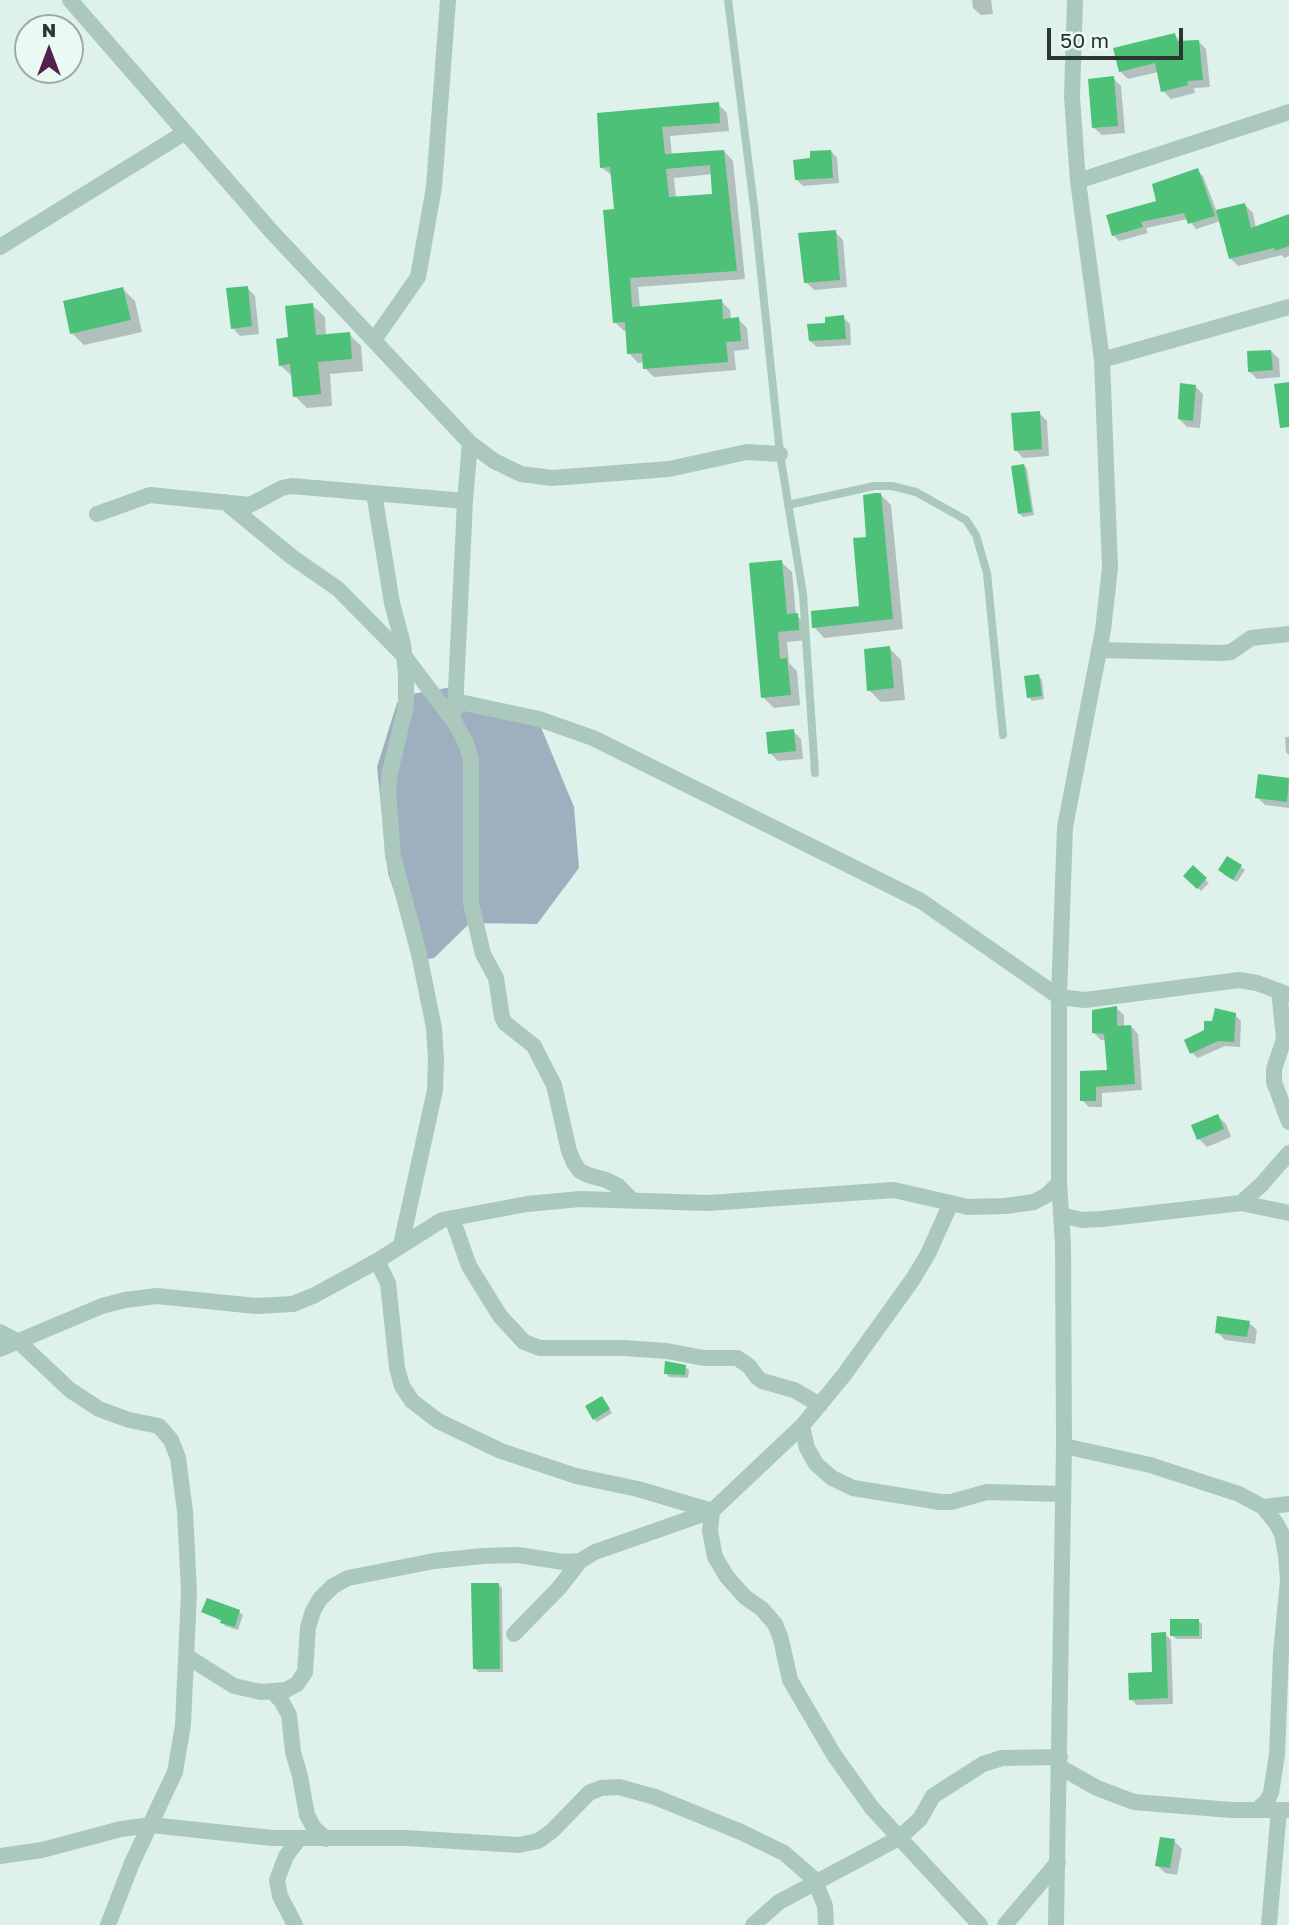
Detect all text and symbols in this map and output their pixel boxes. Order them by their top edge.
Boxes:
north arrow [14,14,84,84]
scale bar [1051,14,1188,58]
text: N [42,18,56,41]
text: 50 m [1060,27,1109,53]

